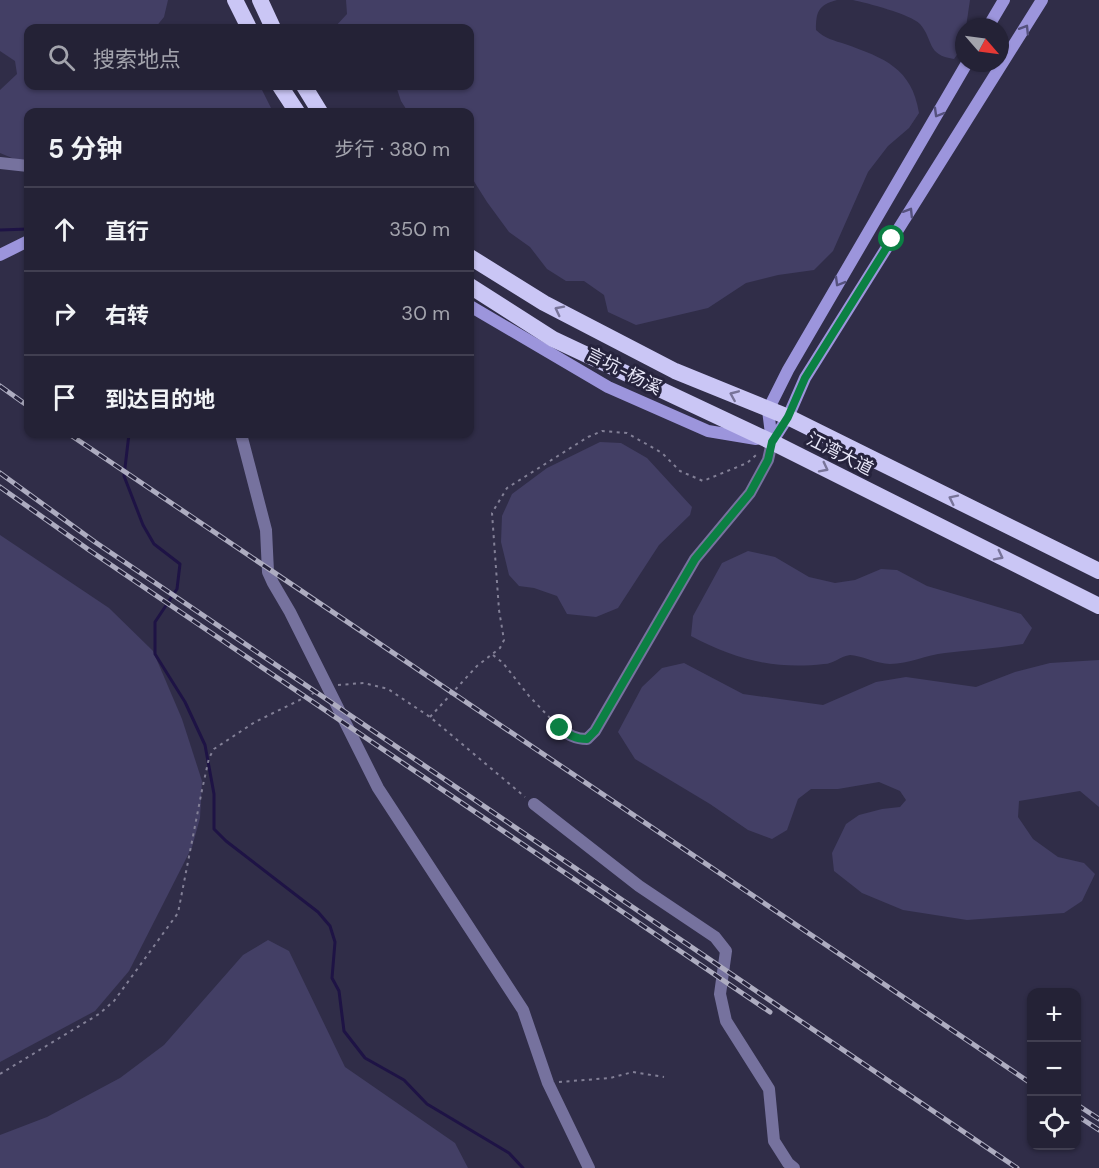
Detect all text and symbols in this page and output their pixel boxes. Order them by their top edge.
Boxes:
north arrow [955,18,1009,72]
search box [24,24,474,90]
one-way arrow [1017,25,1029,35]
icon: search [45,41,78,74]
text: 搜索地点 [93,45,181,74]
one-way arrow [933,107,945,118]
text: 5 分钟 [48,132,122,166]
text: 步行 · 380 m [335,136,450,162]
one-way arrow [902,207,913,218]
icon: ahead [48,213,81,246]
text: 350 m [389,216,450,242]
text: 直行 [105,217,149,246]
route start [878,225,904,251]
one-way arrow [835,276,847,286]
icon: right [48,297,81,330]
text: 30 m [401,300,450,326]
text: 右转 [105,301,149,330]
one-way arrow [554,306,565,317]
street label: 言坑-杨溪 [582,342,666,400]
icon: arrive [48,381,81,414]
text: 到达目的地 [105,385,215,414]
one-way arrow [729,391,740,403]
street label: 江湾大道 [802,427,878,481]
one-way arrow [818,461,829,472]
one-way arrow [948,494,959,506]
one-way arrow [992,548,1003,560]
route end [546,714,572,740]
map controls [1027,988,1081,1150]
button: + [1027,988,1081,1042]
button: − [1027,1042,1081,1096]
button: locate [1027,1096,1081,1150]

